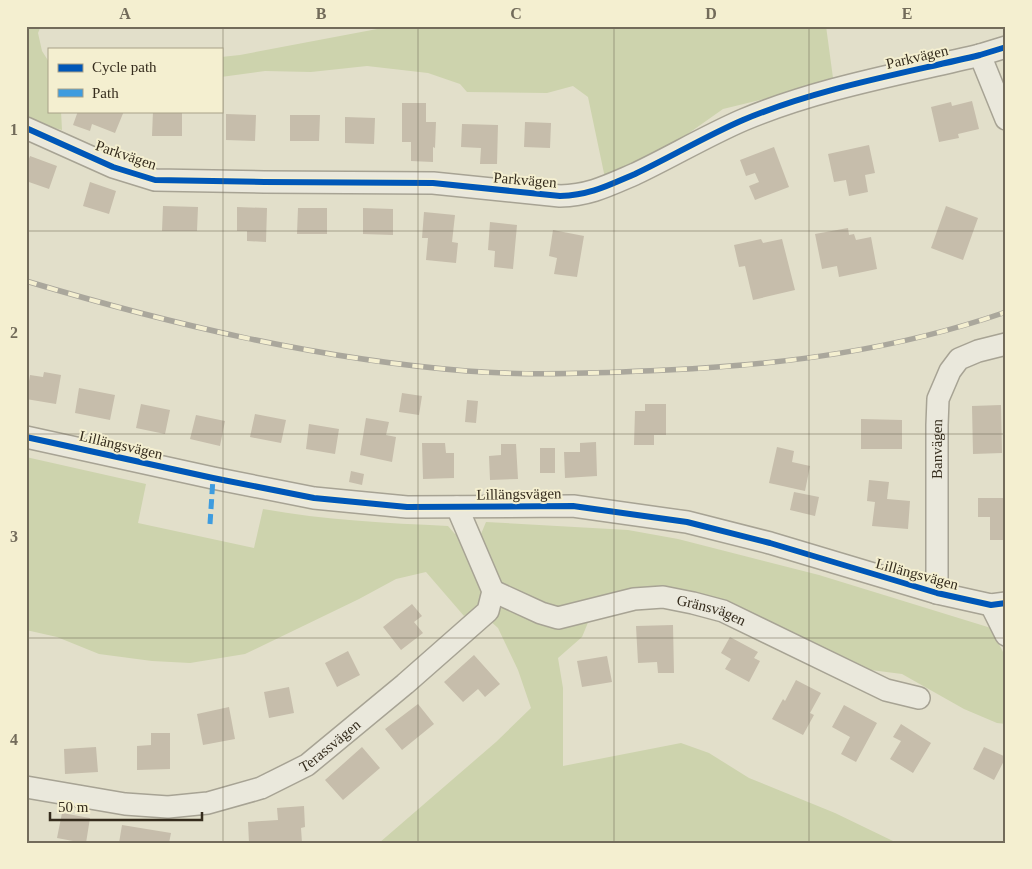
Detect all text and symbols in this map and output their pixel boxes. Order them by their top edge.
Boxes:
text: A [119,5,131,22]
text: B [316,5,327,22]
text: C [510,5,522,22]
text: D [705,5,717,22]
text: E [902,5,912,22]
street label: Parkvägen [884,42,950,72]
legend [48,48,222,112]
text: Cycle path [92,59,157,75]
text: Path [92,85,119,101]
text: 1 [10,121,18,138]
street label: Parkvägen [93,137,159,173]
street label: Parkvägen [493,169,558,191]
text: 2 [10,324,18,341]
street label: Banvägen [929,418,945,479]
street label: Lillängsvägen [78,428,165,462]
street label: Lillängsvägen [476,485,562,503]
text: 3 [10,528,18,545]
street label: Lillängsvägen [874,555,961,593]
street label: Gränsvägen [675,592,749,629]
street label: Terassvägen [297,716,364,775]
text: 4 [10,731,18,748]
scale bar [50,789,202,821]
text: 50 m [58,799,89,815]

